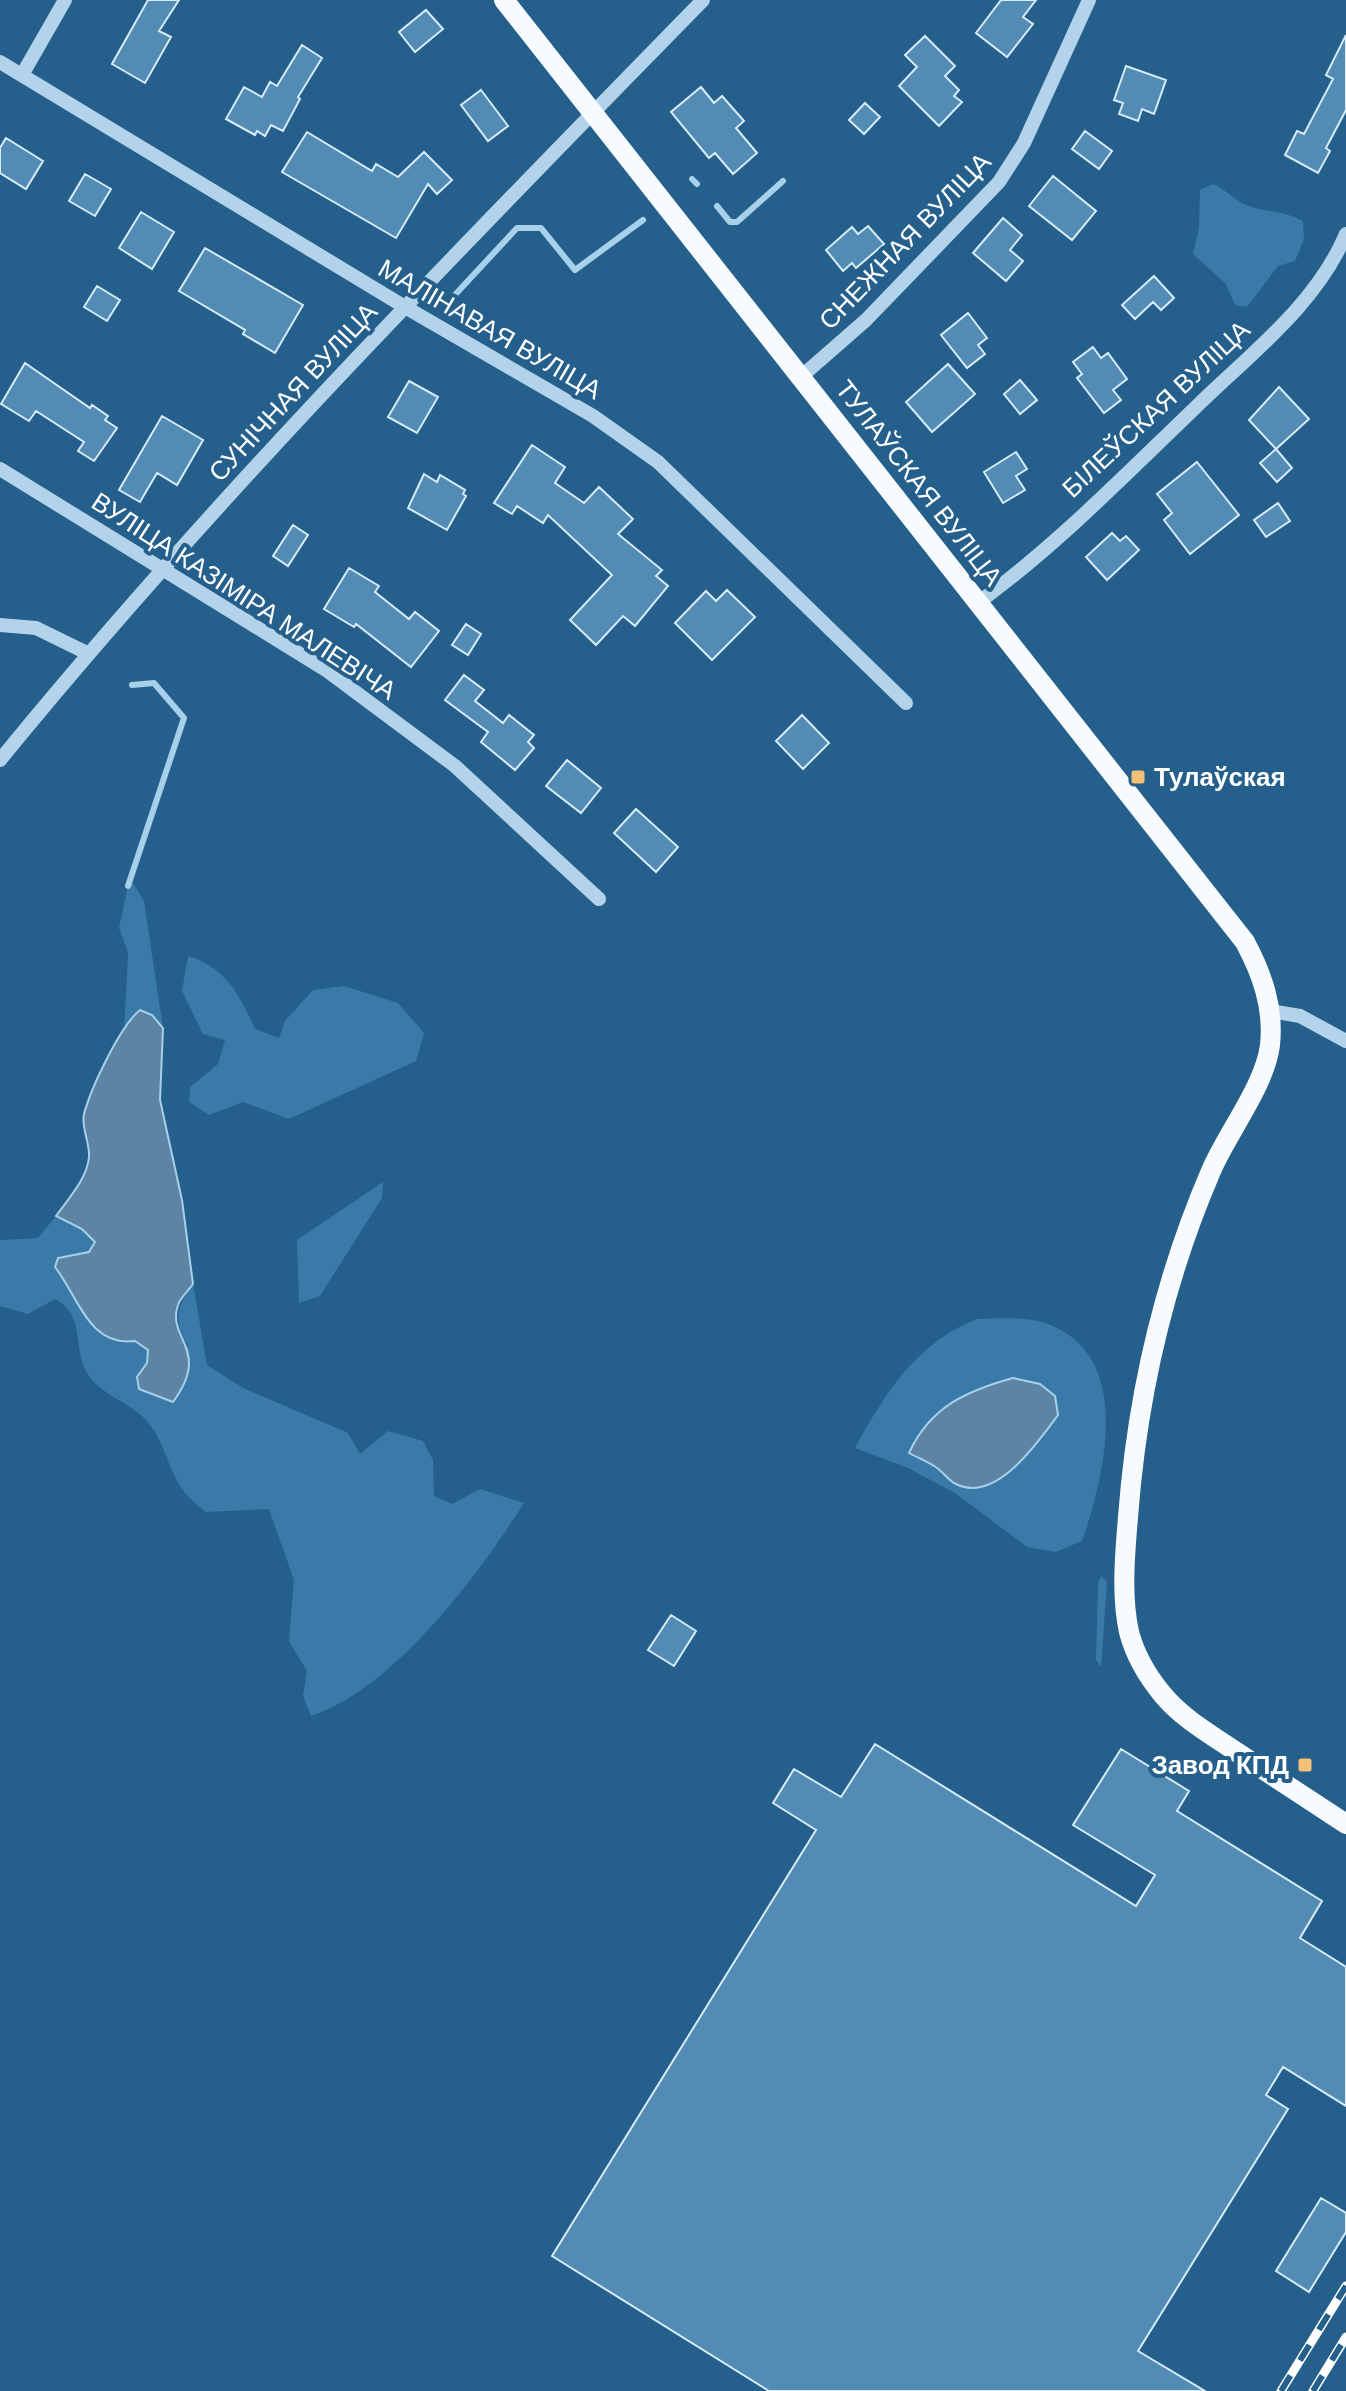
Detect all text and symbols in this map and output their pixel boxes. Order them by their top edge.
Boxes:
street label: СНЕЖНАЯ ВУЛІЦА [812,145,999,337]
street label: МАЛІНАВАЯ ВУЛІЦА [372,251,608,407]
street label: СУНІЧНАЯ ВУЛІЦА [201,295,385,489]
street label: БІЛЕЎСКАЯ ВУЛІЦА [1055,313,1258,505]
street label: ТУЛАЎСКАЯ ВУЛІЦА [828,373,1010,593]
street label: ВУЛІЦА КАЗІМІРА МАЛЕВІЧА [85,485,404,708]
place label: Тулаўская [1154,760,1286,794]
marker: Тулаўская [1129,768,1147,786]
place label: Завод КПД [1151,1748,1289,1782]
marker: Завод КПД [1296,1756,1314,1774]

